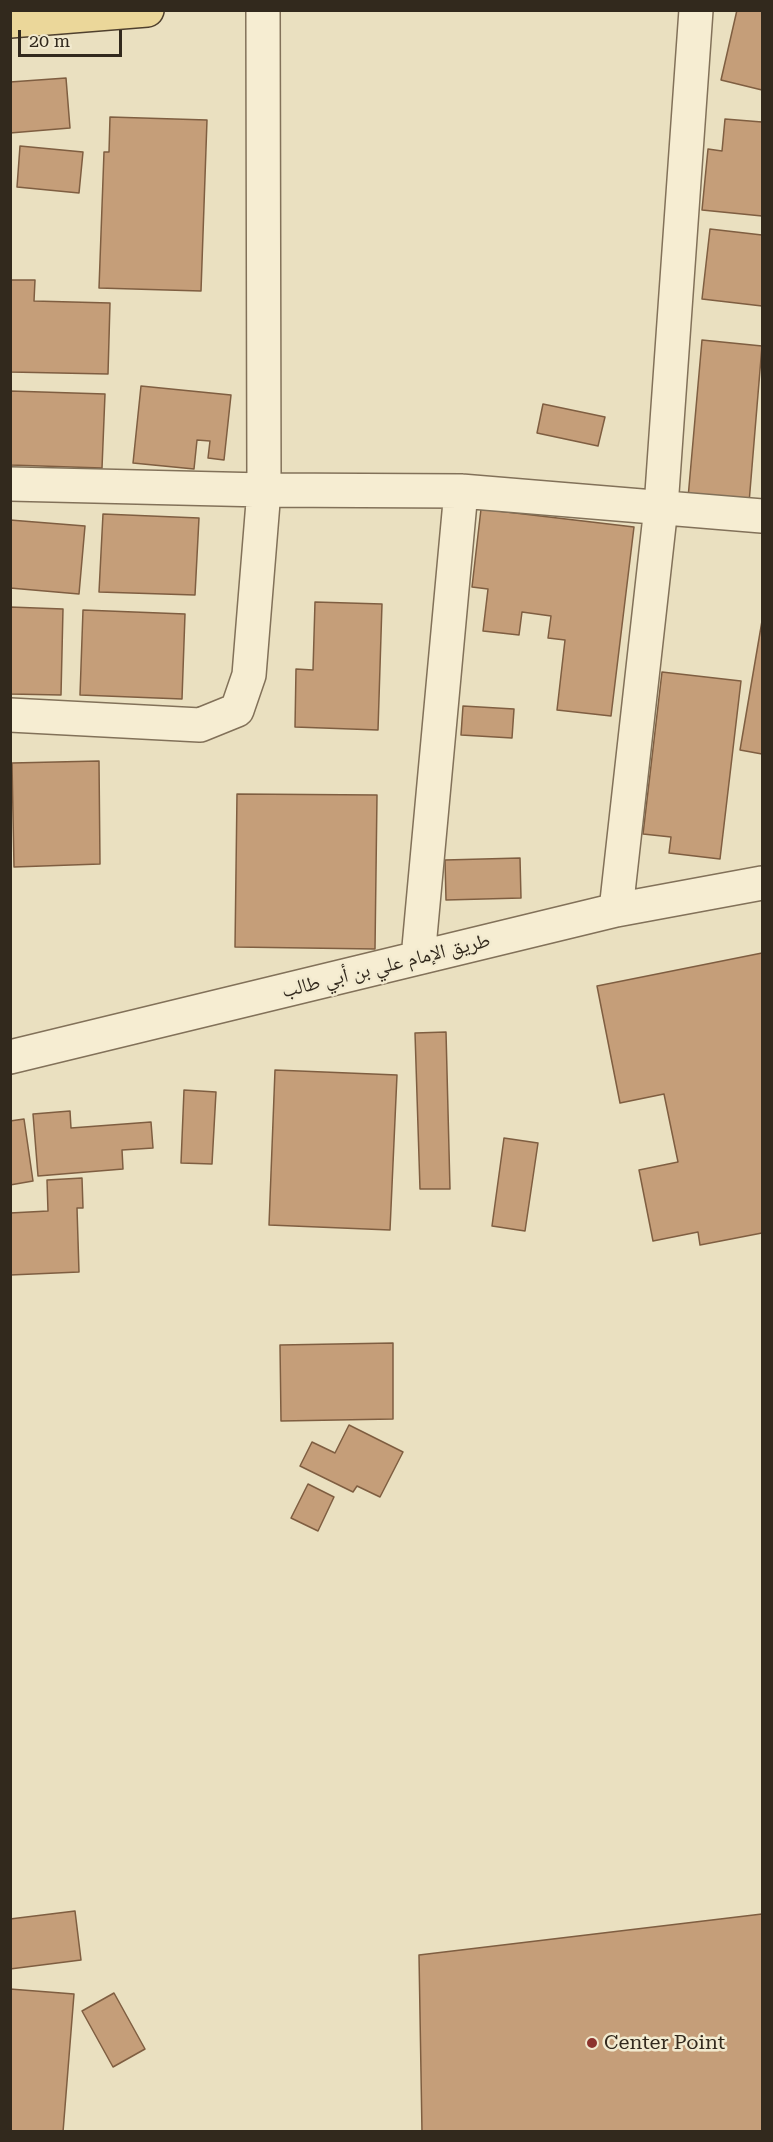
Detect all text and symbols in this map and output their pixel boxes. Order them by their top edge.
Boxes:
scale bar [21,18,124,56]
text: 20 m [29,30,70,51]
street label: طريق الإمام علي بن أبي طالب [279,928,493,1004]
place label: Center Point [604,2031,725,2055]
marker: Center Point [585,2036,599,2050]

